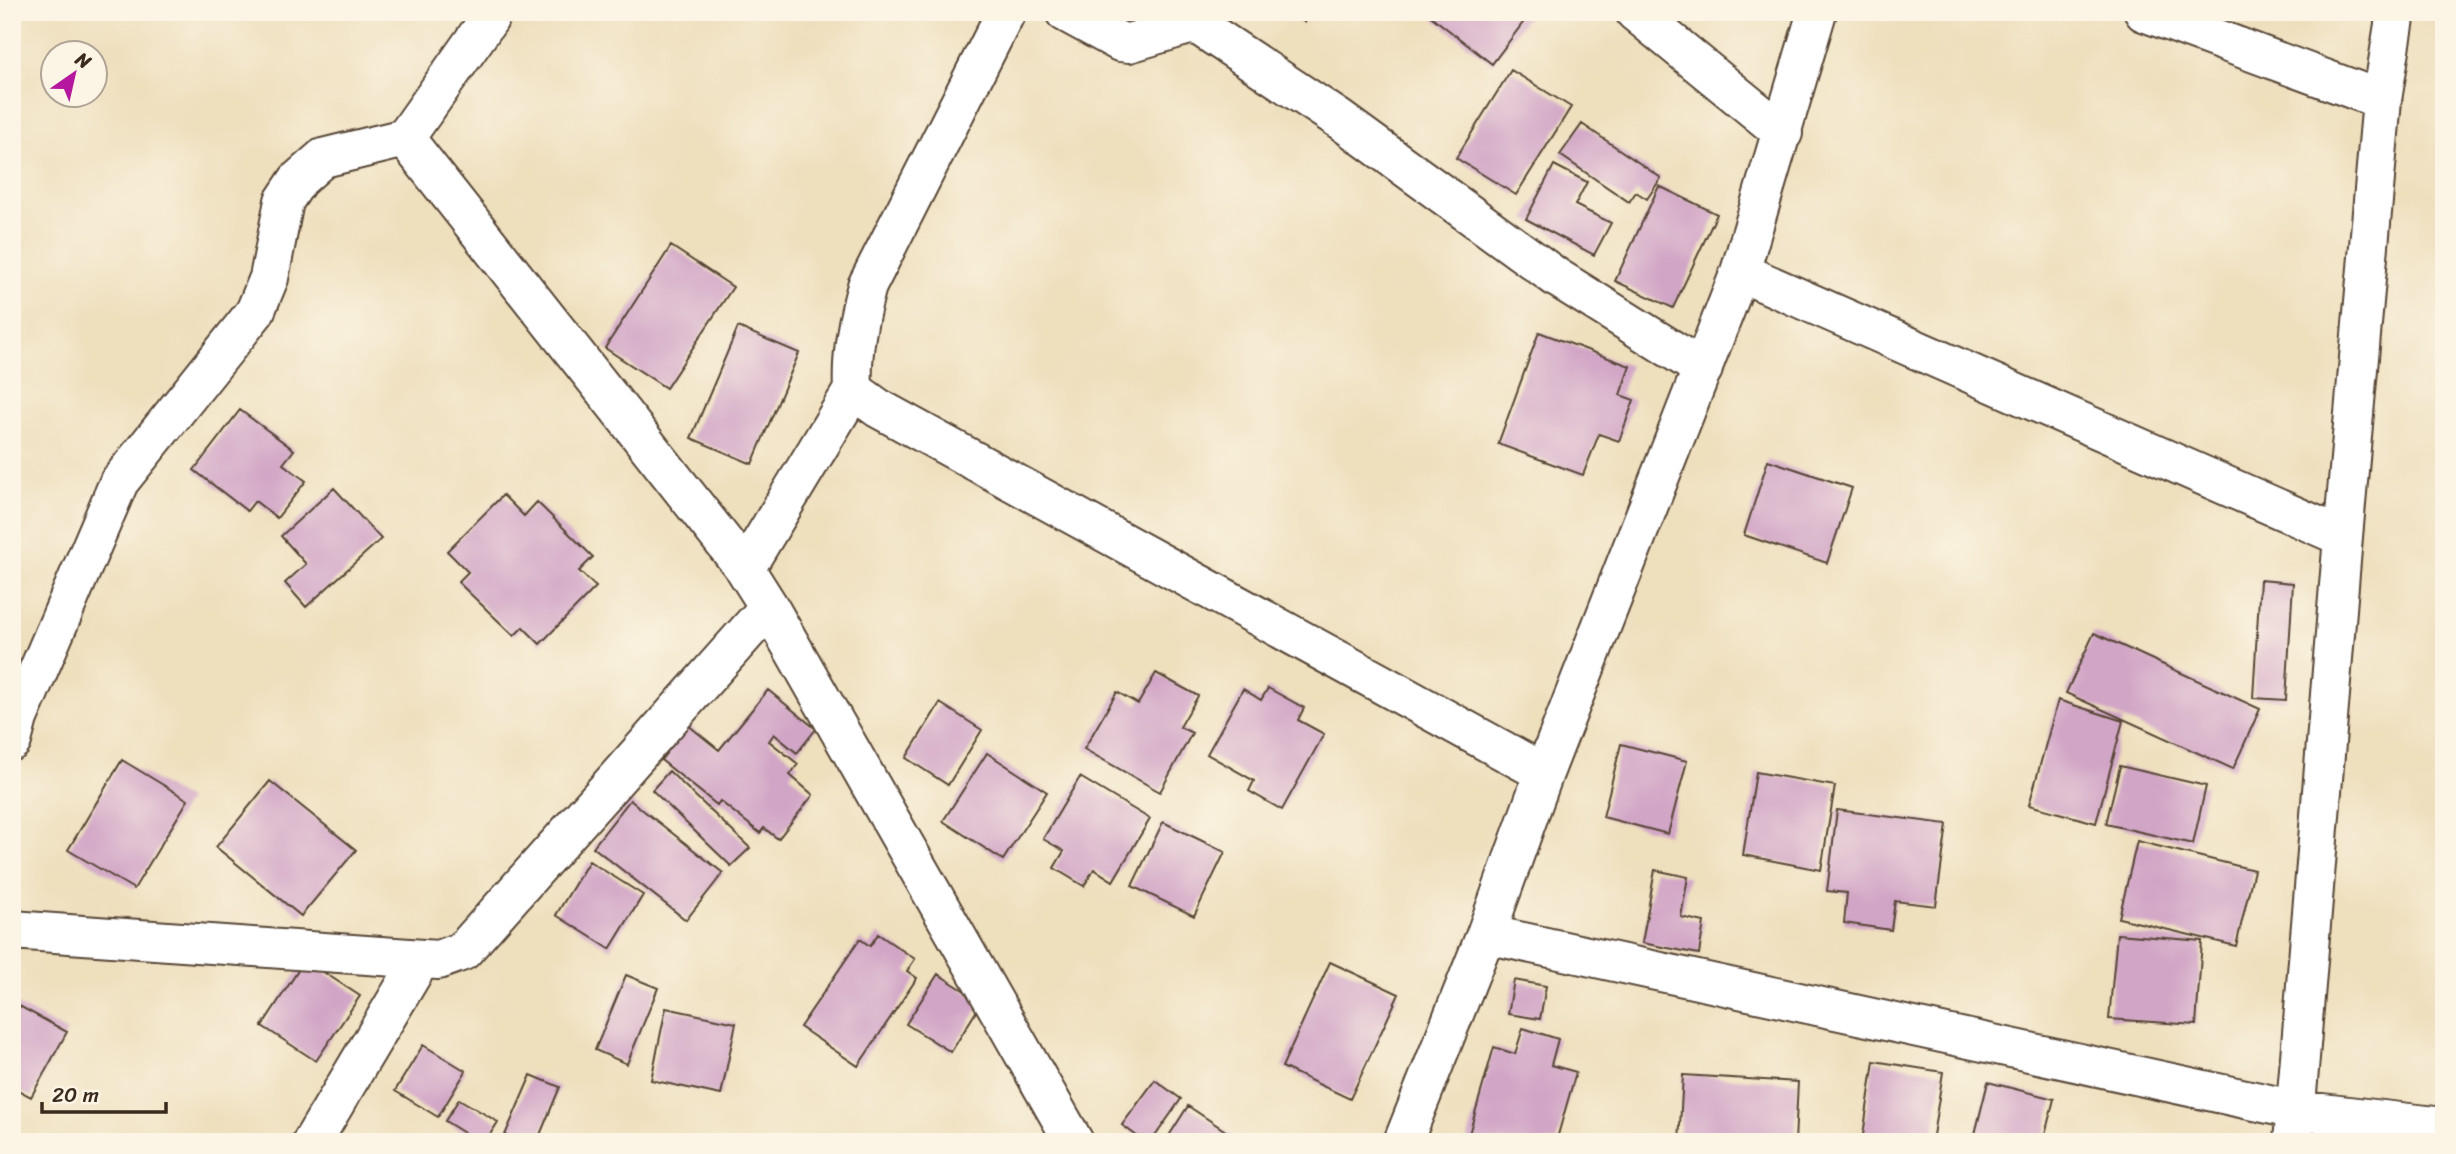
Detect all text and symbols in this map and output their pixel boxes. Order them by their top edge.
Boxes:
north arrow [38,38,108,108]
text: N [68,42,99,78]
scale bar [42,1070,166,1114]
text: 20 m [52,1076,99,1114]

